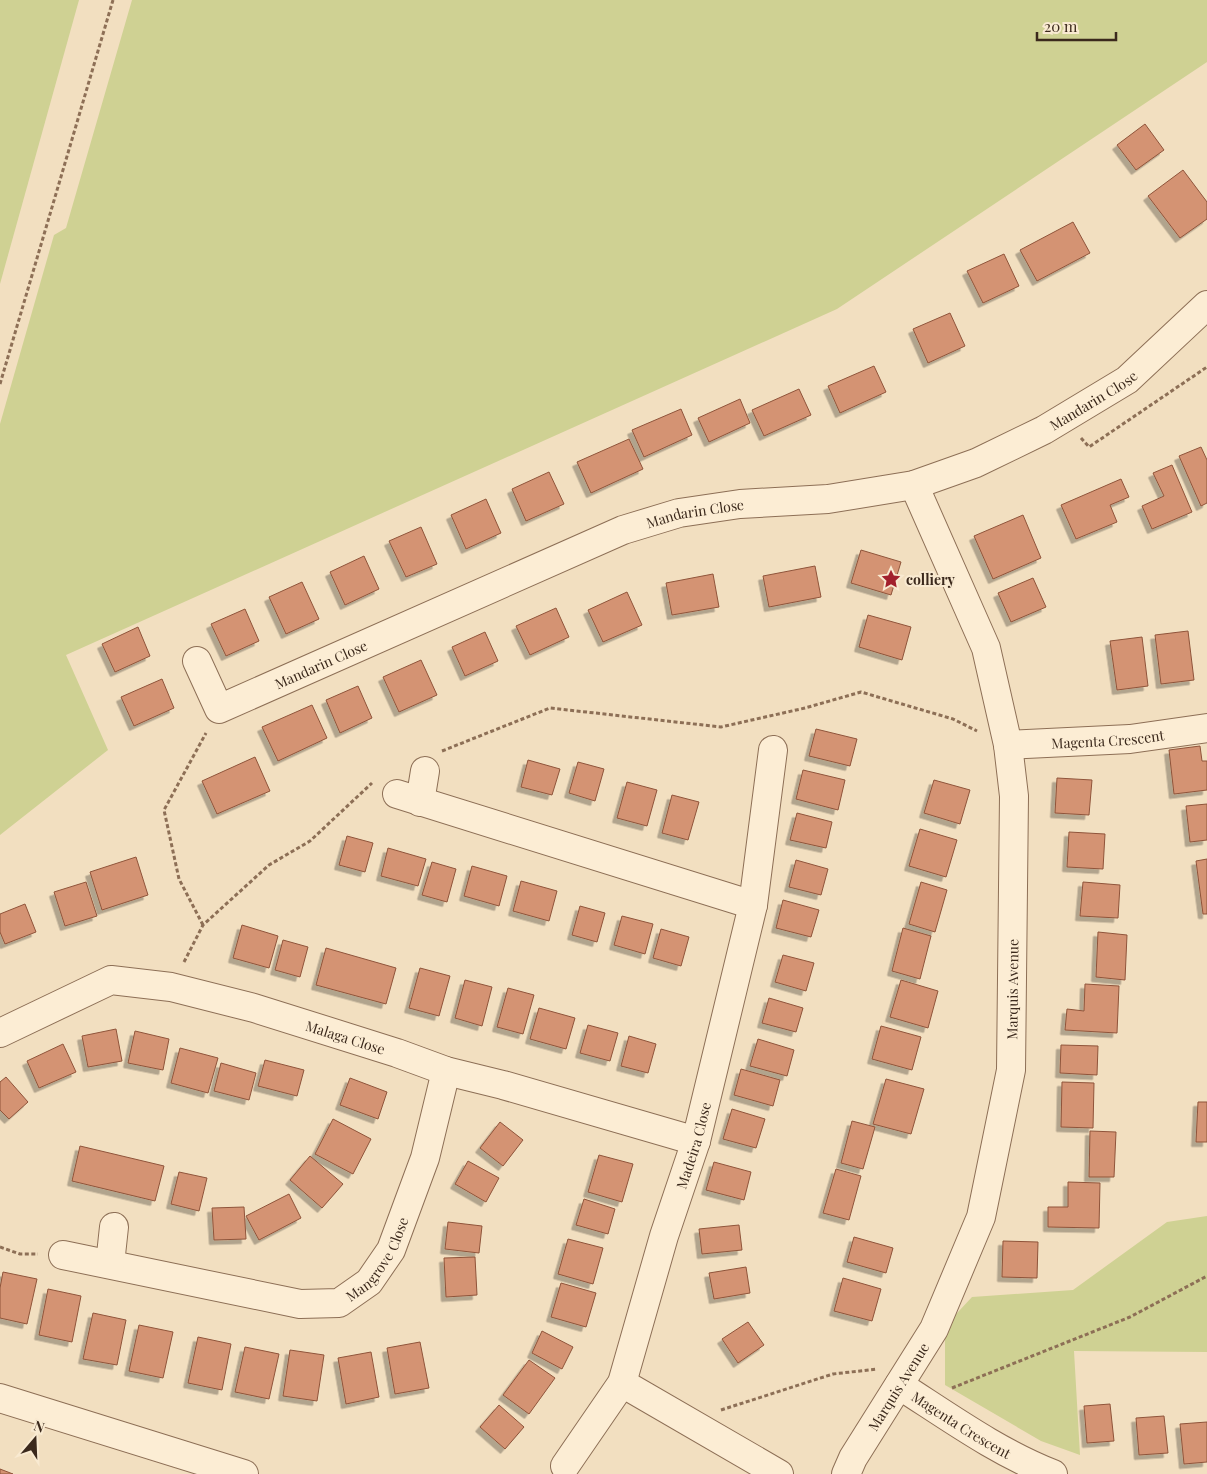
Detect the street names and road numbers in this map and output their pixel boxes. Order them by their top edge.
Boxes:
street label: Mandarin Close [1046,366,1141,434]
street label: Mandarin Close [644,494,744,532]
street label: Mandarin Close [271,635,370,693]
street label: Magenta Crescent [1051,725,1167,752]
street label: Marquis Avenue [1002,939,1022,1040]
street label: Malaga Close [303,1015,388,1058]
street label: Madeira Close [671,1100,715,1191]
street label: Mangrove Close [342,1214,412,1305]
street label: Marquis Avenue [863,1339,933,1434]
street label: Magenta Crescent [908,1386,1015,1463]

